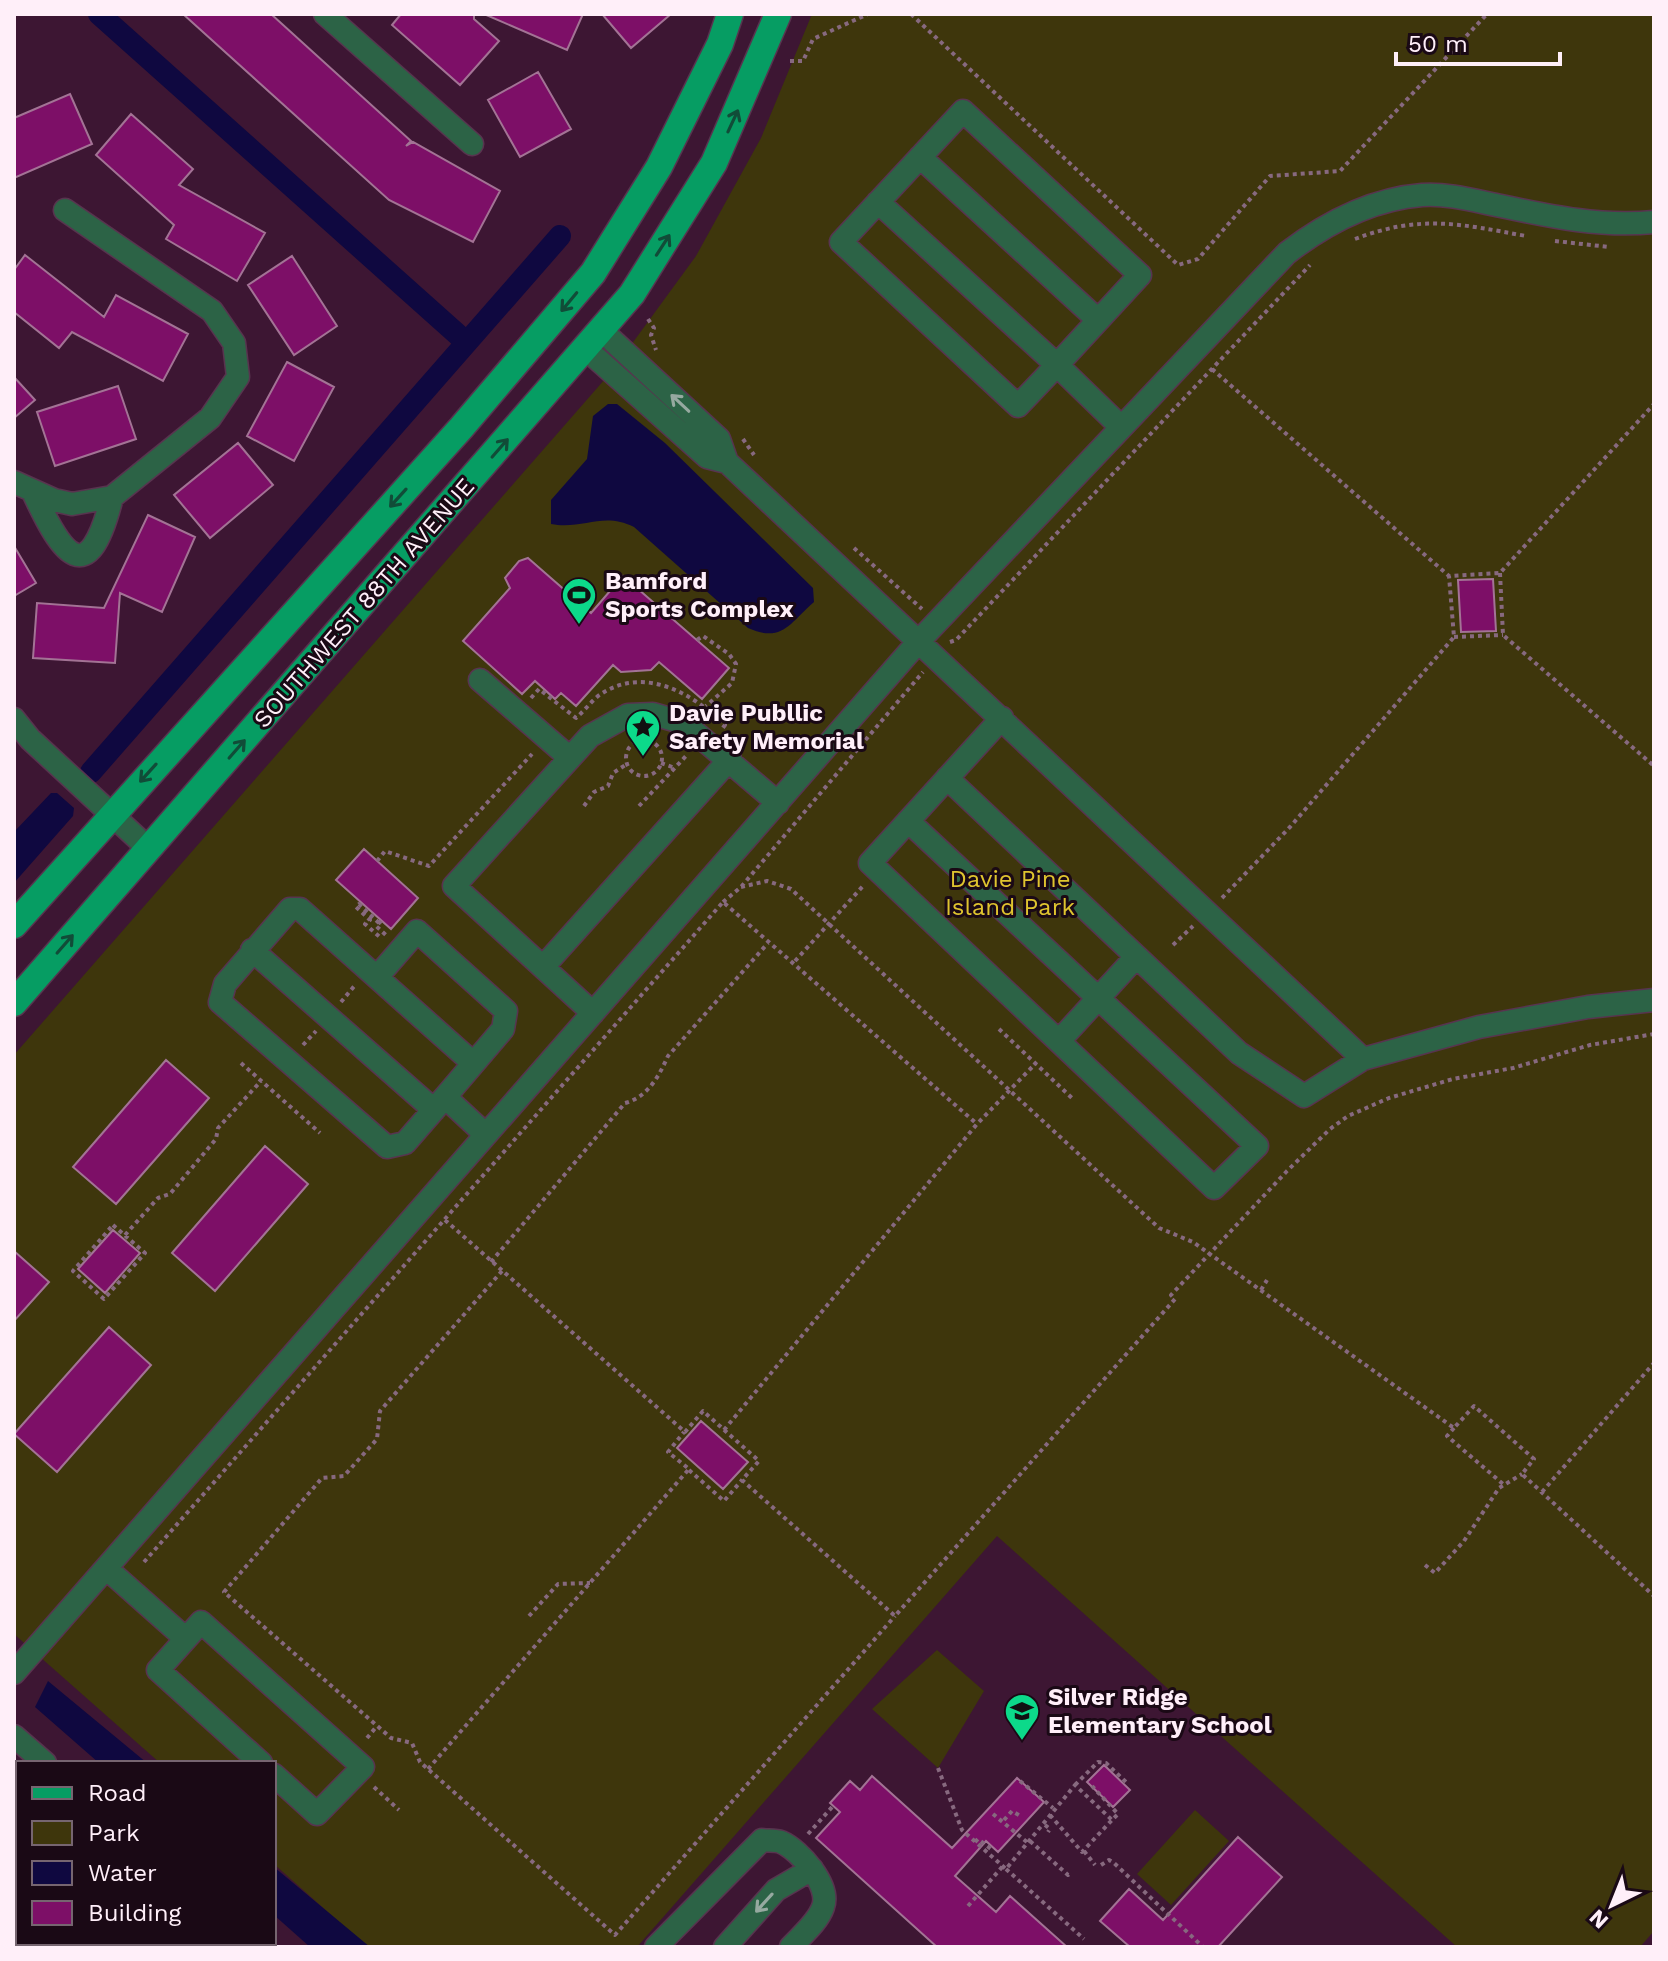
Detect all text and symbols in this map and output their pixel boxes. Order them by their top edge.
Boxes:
scale bar [1396,16,1560,66]
text: 50 m [1408,30,1468,58]
one-way arrow [726,109,741,133]
one-way arrow [655,235,671,257]
one-way arrow [560,291,578,311]
one-way arrow [670,393,690,412]
one-way arrow [491,438,509,458]
street label: SOUTHWEST 88TH AVENUE [248,472,480,734]
one-way arrow [390,487,408,507]
place label: Bamford Sports Complex [605,567,794,623]
sports icon: Bamford Sports Complex [560,576,598,626]
place label: Davie Publlic Safety Memorial [669,699,864,755]
place icon: Davie Publlic Safety Memorial [624,708,662,758]
one-way arrow [228,739,246,759]
one-way arrow [139,762,158,783]
park label: Davie Pine Island Park [945,865,1075,921]
one-way arrow [56,935,74,955]
place label: Silver Ridge Elementary School [1048,1683,1272,1739]
school or university icon: Silver Ridge Elementary School [1003,1692,1041,1742]
legend [16,1761,276,1945]
text: Road [88,1779,147,1807]
text: Park [88,1819,140,1847]
text: Water [88,1859,157,1887]
north arrow [1572,1865,1652,1945]
one-way arrow [756,1893,774,1913]
text: Building [88,1899,181,1927]
text: N [1584,1905,1613,1934]

